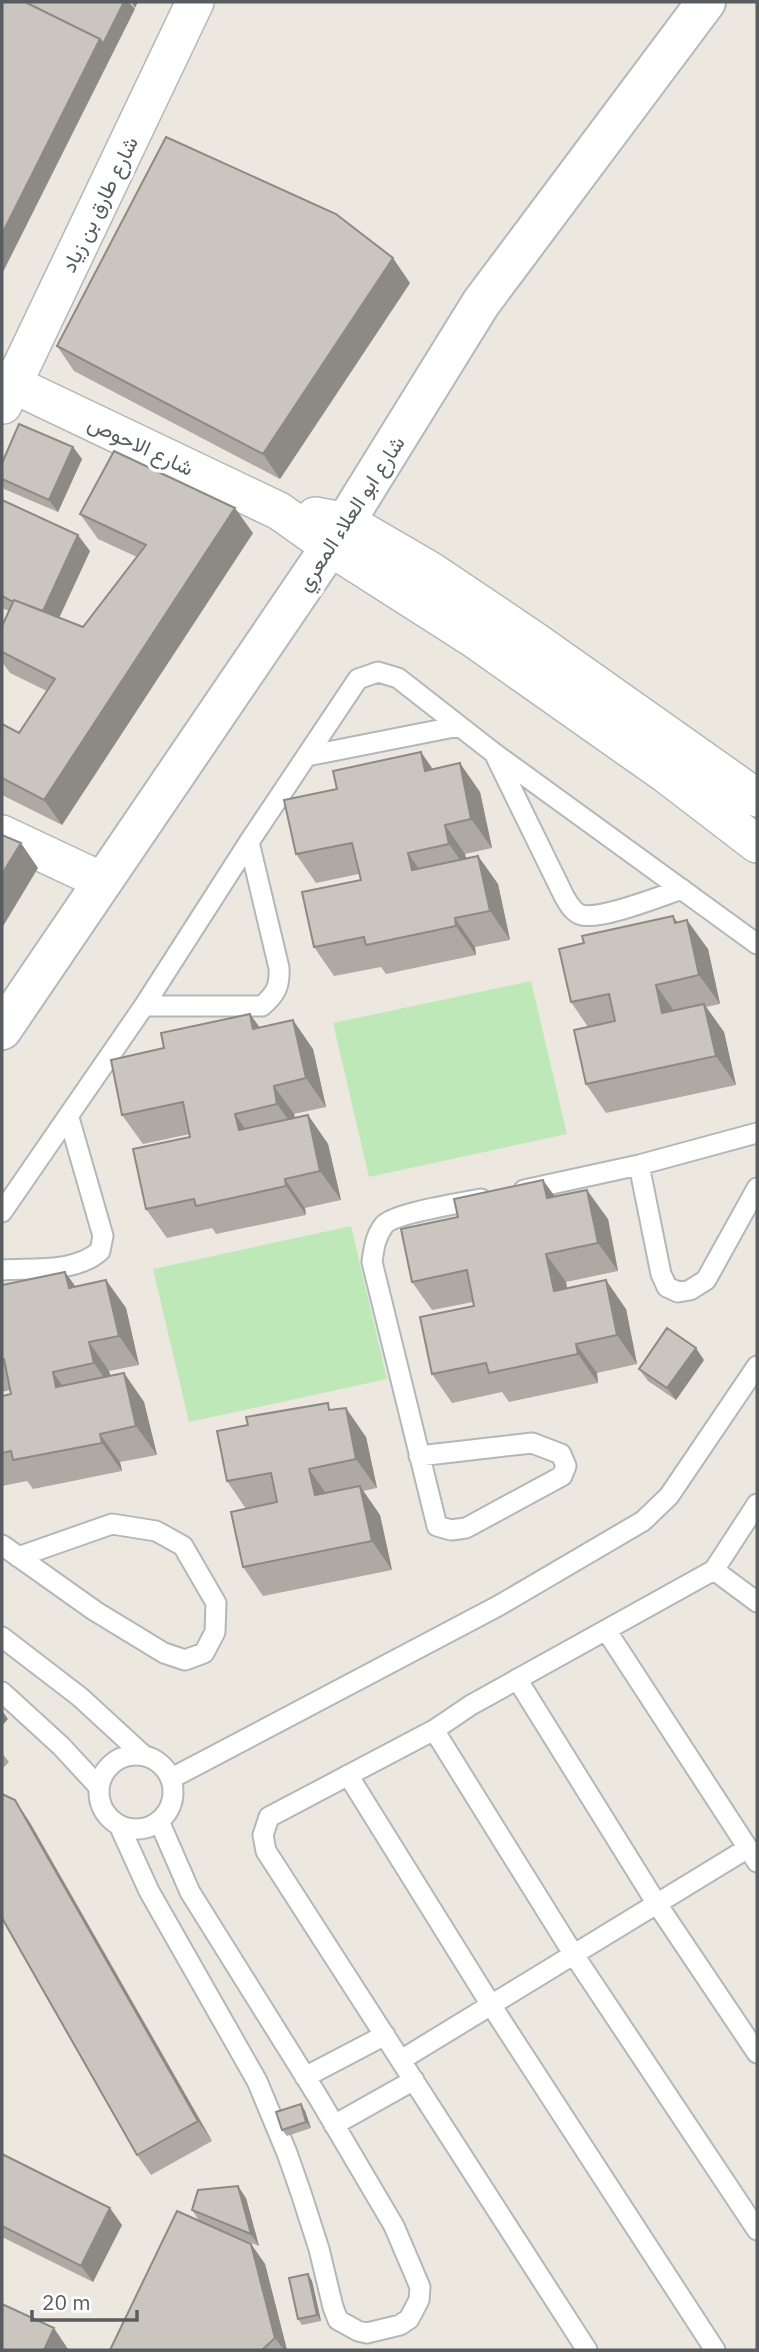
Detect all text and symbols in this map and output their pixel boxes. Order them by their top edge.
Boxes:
street label: شارع طارق بن زياد [54,131,145,277]
street label: شارع الاحوص [83,408,198,483]
street label: شارع ابو العلاء المعري [289,430,414,598]
scale bar [32,2278,136,2322]
text: 20 m [42,2288,91,2316]

